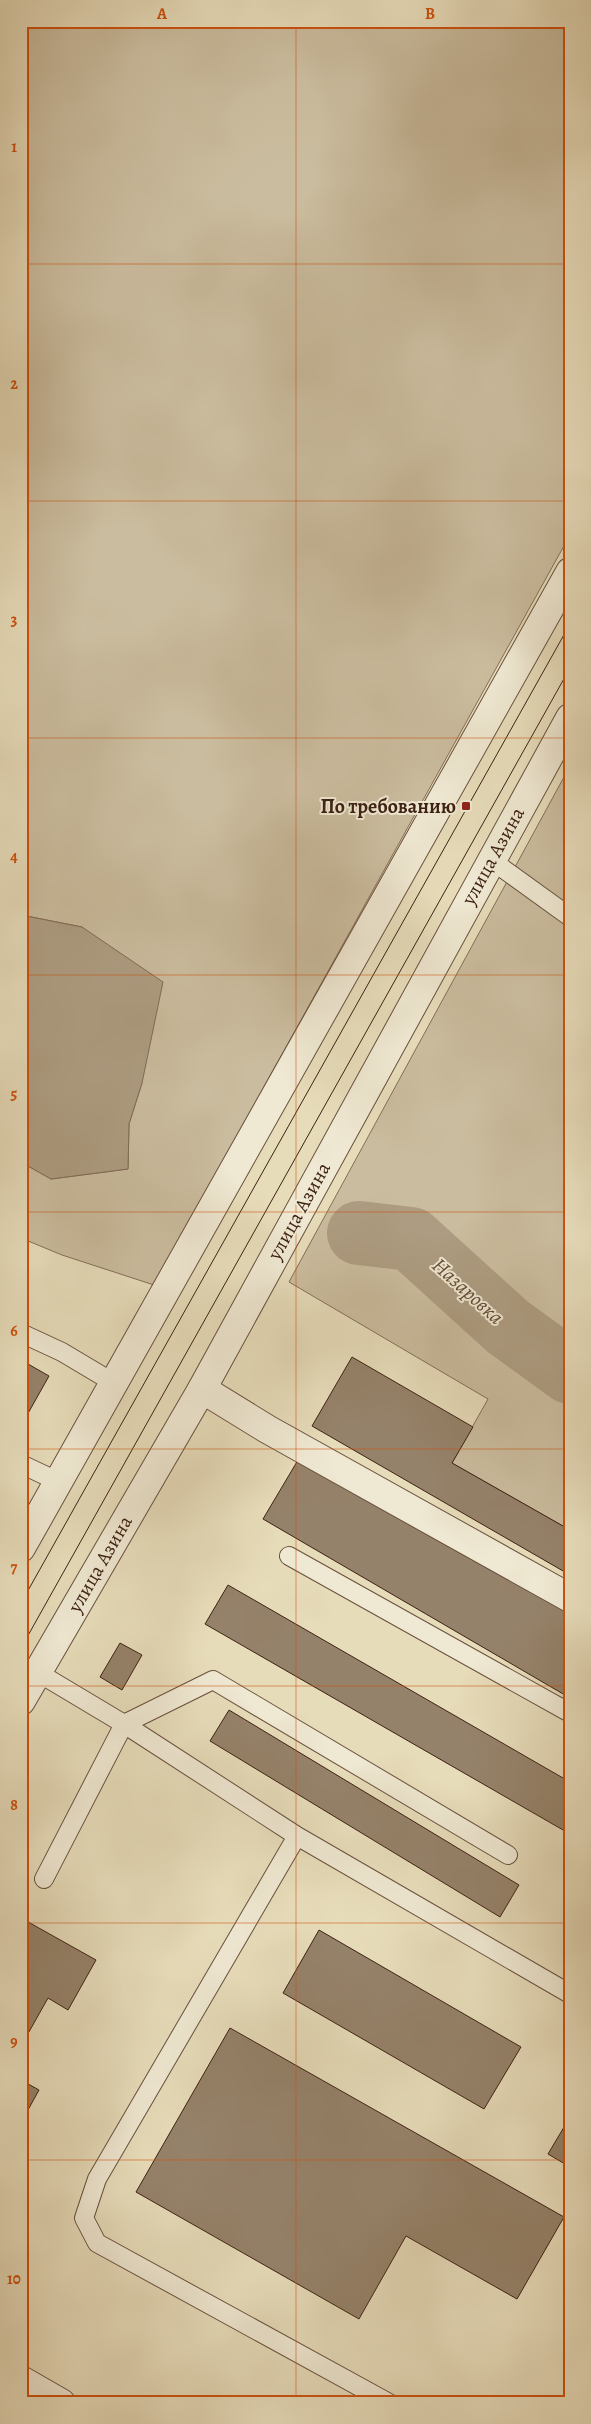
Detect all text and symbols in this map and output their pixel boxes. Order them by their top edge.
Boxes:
text: A [156,3,168,25]
text: B [425,3,435,25]
text: 1 [11,136,17,158]
text: 2 [10,373,18,395]
text: 3 [11,609,18,631]
place label: По требованию [321,793,456,820]
marker: По требованию [460,800,472,812]
street label: улица Азина [455,802,531,911]
text: 4 [10,846,18,868]
text: 5 [11,1083,18,1105]
street label: улица Азина [261,1157,337,1266]
water label: Назаровка [426,1251,510,1331]
text: 6 [10,1320,18,1342]
street label: улица Азина [61,1510,139,1618]
text: 7 [11,1557,18,1579]
text: 8 [10,1794,18,1816]
text: 9 [10,2031,18,2053]
text: 10 [7,2268,21,2290]

